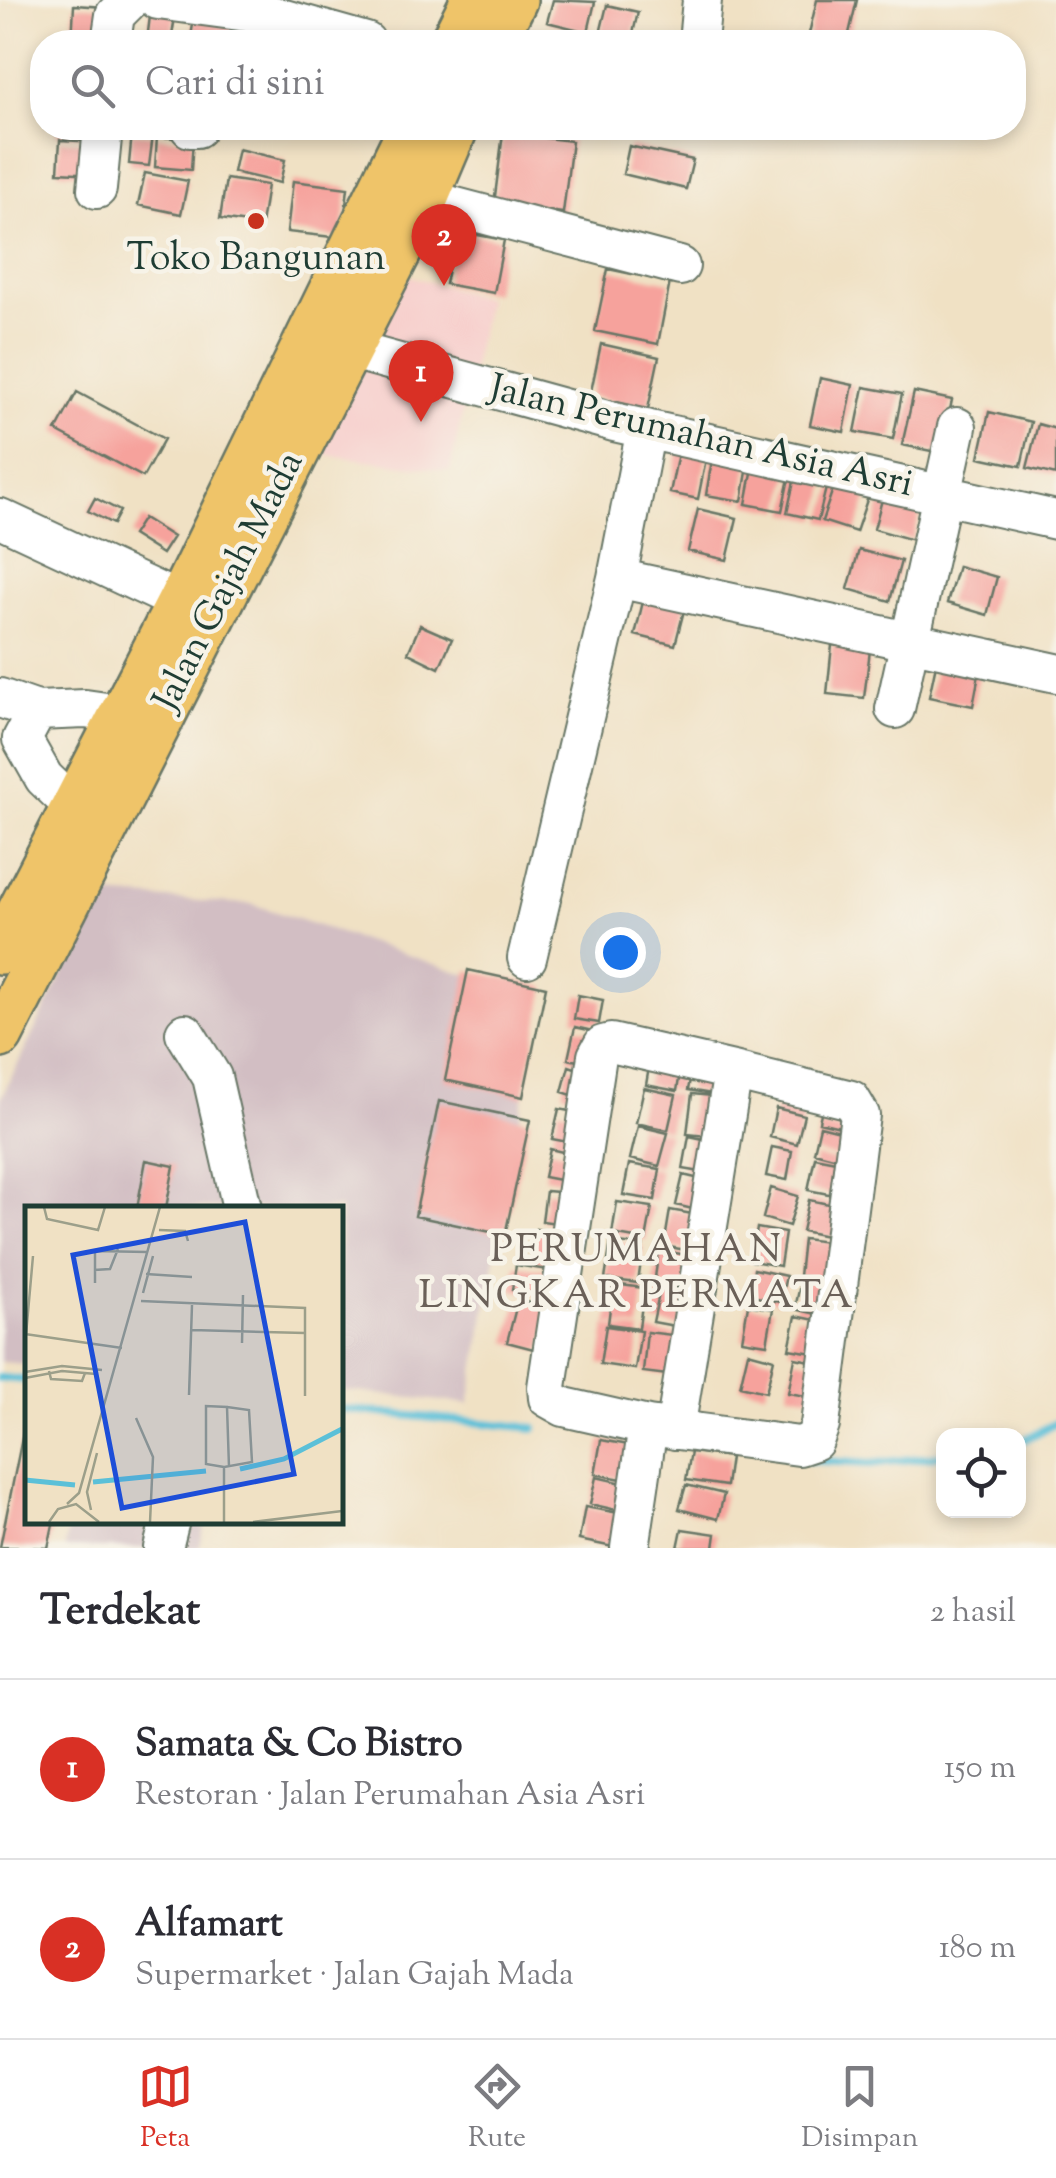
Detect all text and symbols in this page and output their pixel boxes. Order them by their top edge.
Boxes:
search box [30,30,1026,140]
icon: search [65,58,120,113]
text: Cari di sini [145,58,325,112]
pin: 2 [412,204,476,286]
marker: Toko Bangunan [245,210,267,232]
place label: Toko Bangunan [126,233,386,287]
pin: 1 [388,340,454,422]
street label: Jalan Perumahan Asia Asri [482,363,918,513]
street label: Jalan Gajah Mada [140,443,319,723]
your location [595,927,646,978]
inset map [25,1206,342,1523]
district label: PERUMAHAN LINGKAR PERMATA [419,1223,855,1326]
map controls [936,1428,1026,1518]
button: locate [936,1428,1026,1518]
text: Terdekat [40,1583,200,1643]
text: 2 hasil [930,1590,1016,1636]
text: Samata & Co Bistro [135,1719,463,1773]
text: 1 [67,1746,78,1792]
text: 150 m [944,1746,1016,1792]
text: Restoran · Jalan Perumahan Asia Asri [135,1773,645,1819]
text: Alfamart [135,1899,283,1953]
text: 2 [65,1926,80,1972]
text: 180 m [939,1926,1016,1972]
text: Supermarket · Jalan Gajah Mada [135,1953,574,1999]
tab: Peta [138,2059,193,2159]
tab: Rute [468,2059,526,2159]
tab: Disimpan [801,2059,918,2159]

